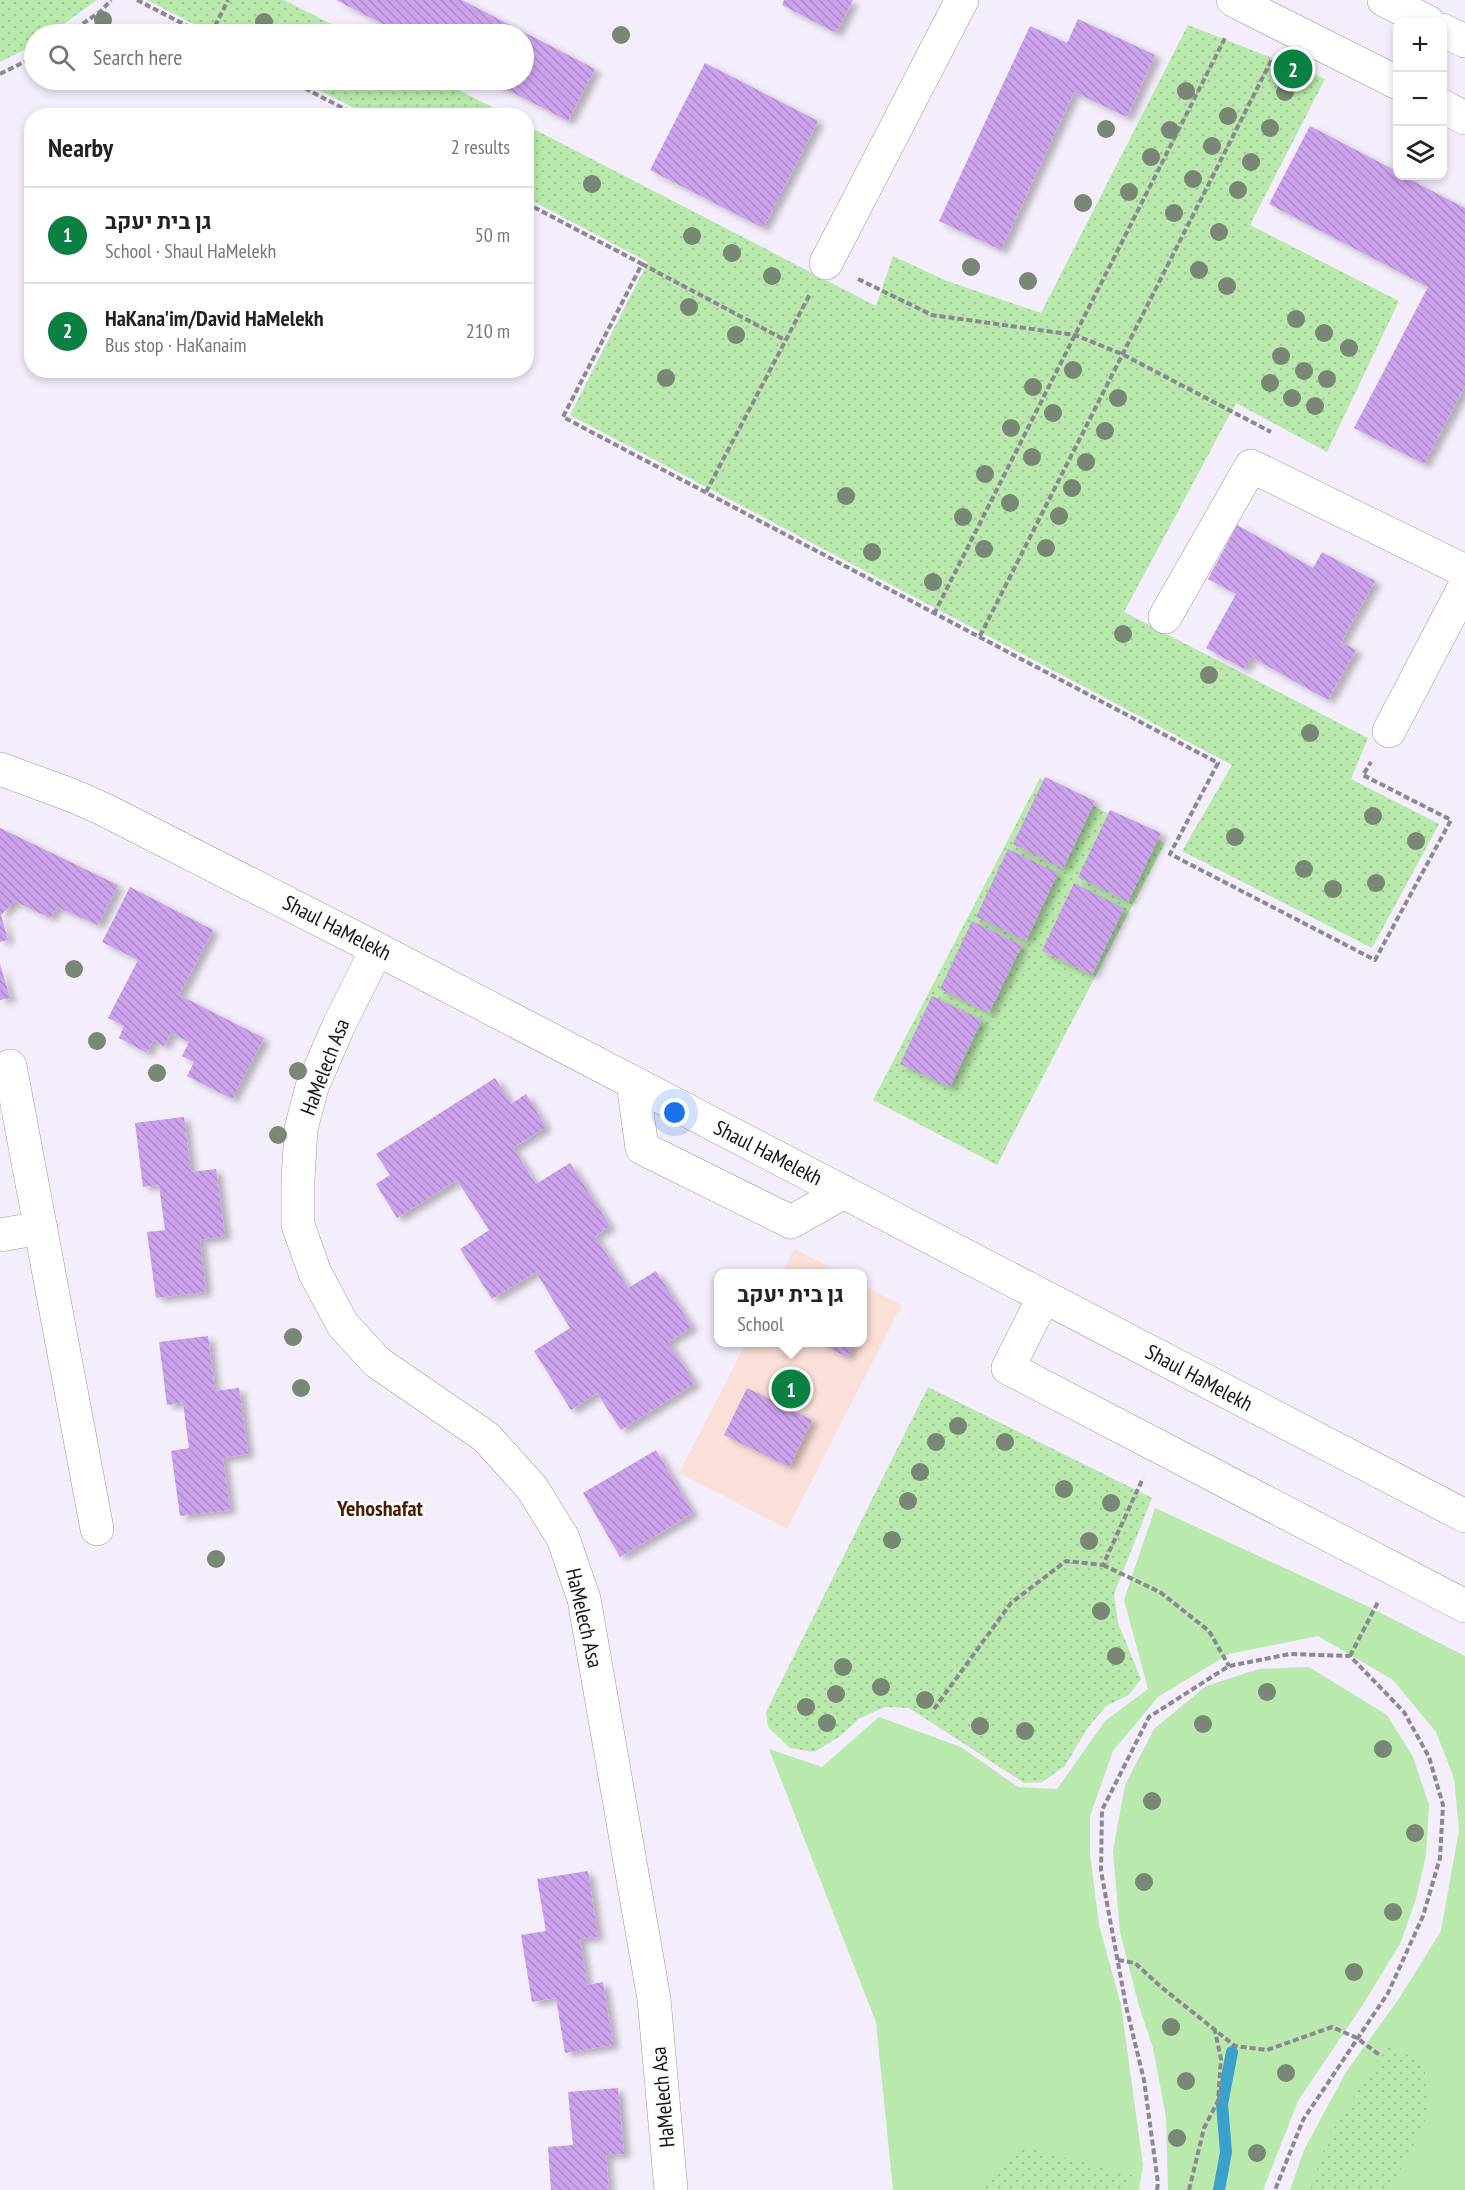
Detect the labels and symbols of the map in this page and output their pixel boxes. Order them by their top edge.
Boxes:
pin: 2 [1274,46,1312,92]
street label: Shaul HaMelekh [279,889,396,966]
street label: HaMelech Asa [294,1015,355,1119]
your location [660,1098,689,1127]
street label: Shaul HaMelekh [710,1114,827,1191]
street label: Shaul HaMelekh [1141,1338,1258,1417]
pin: 1 [772,1366,810,1412]
district label: Yehoshafat [336,1494,424,1522]
street label: HaMelech Asa [560,1566,609,1670]
street label: HaMelech Asa [645,2045,680,2149]

